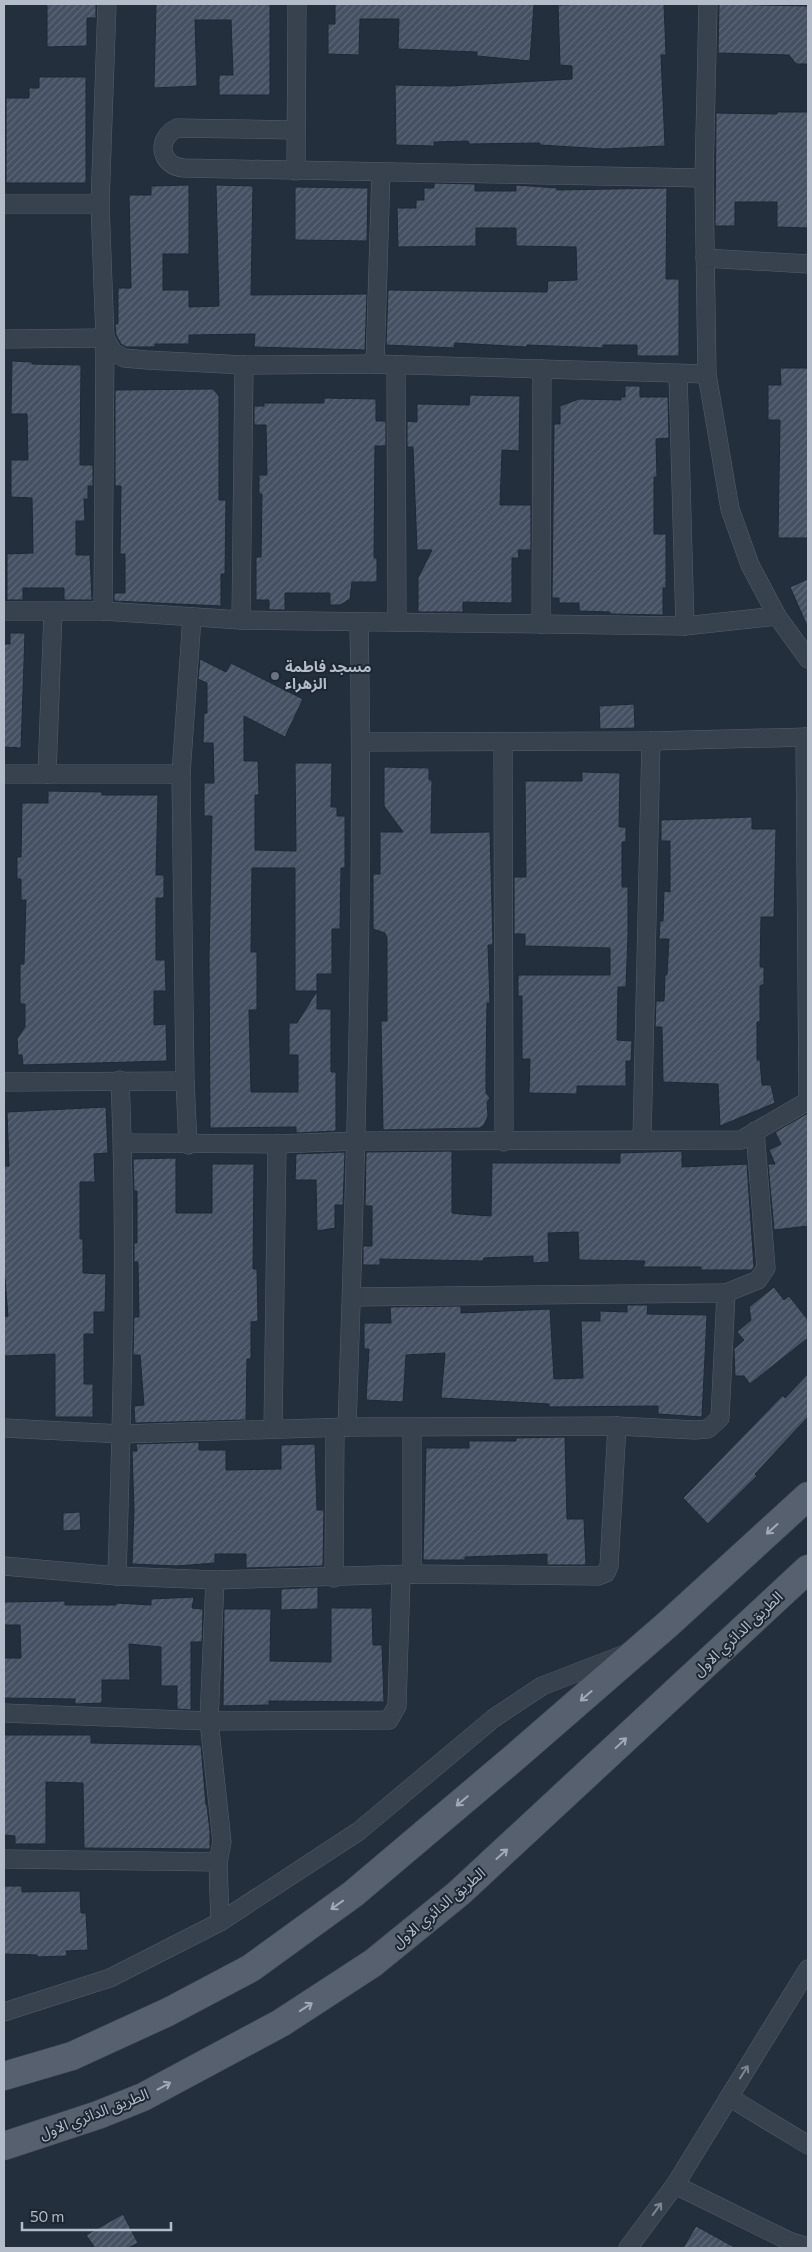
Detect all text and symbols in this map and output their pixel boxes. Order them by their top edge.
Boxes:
place label: مسجد فاطمة الزهراء [285,657,371,693]
marker: مسجد فاطمة الزهراء [269,670,281,682]
one-way arrow [766,1523,779,1535]
street label: الطريق الدائري الاول [689,1587,788,1682]
one-way arrow [580,1690,593,1701]
one-way arrow [615,1737,628,1749]
one-way arrow [456,1796,469,1807]
one-way arrow [496,1848,509,1860]
street label: الطريق الدائري الاول [388,1863,491,1954]
one-way arrow [330,1900,344,1910]
one-way arrow [298,2002,312,2012]
one-way arrow [739,2065,750,2079]
one-way arrow [156,2081,171,2091]
street label: الطريق الدائري الاول [36,2084,152,2145]
scale bar [22,2200,171,2232]
one-way arrow [652,2202,662,2216]
text: 50 m [30,2207,64,2225]

